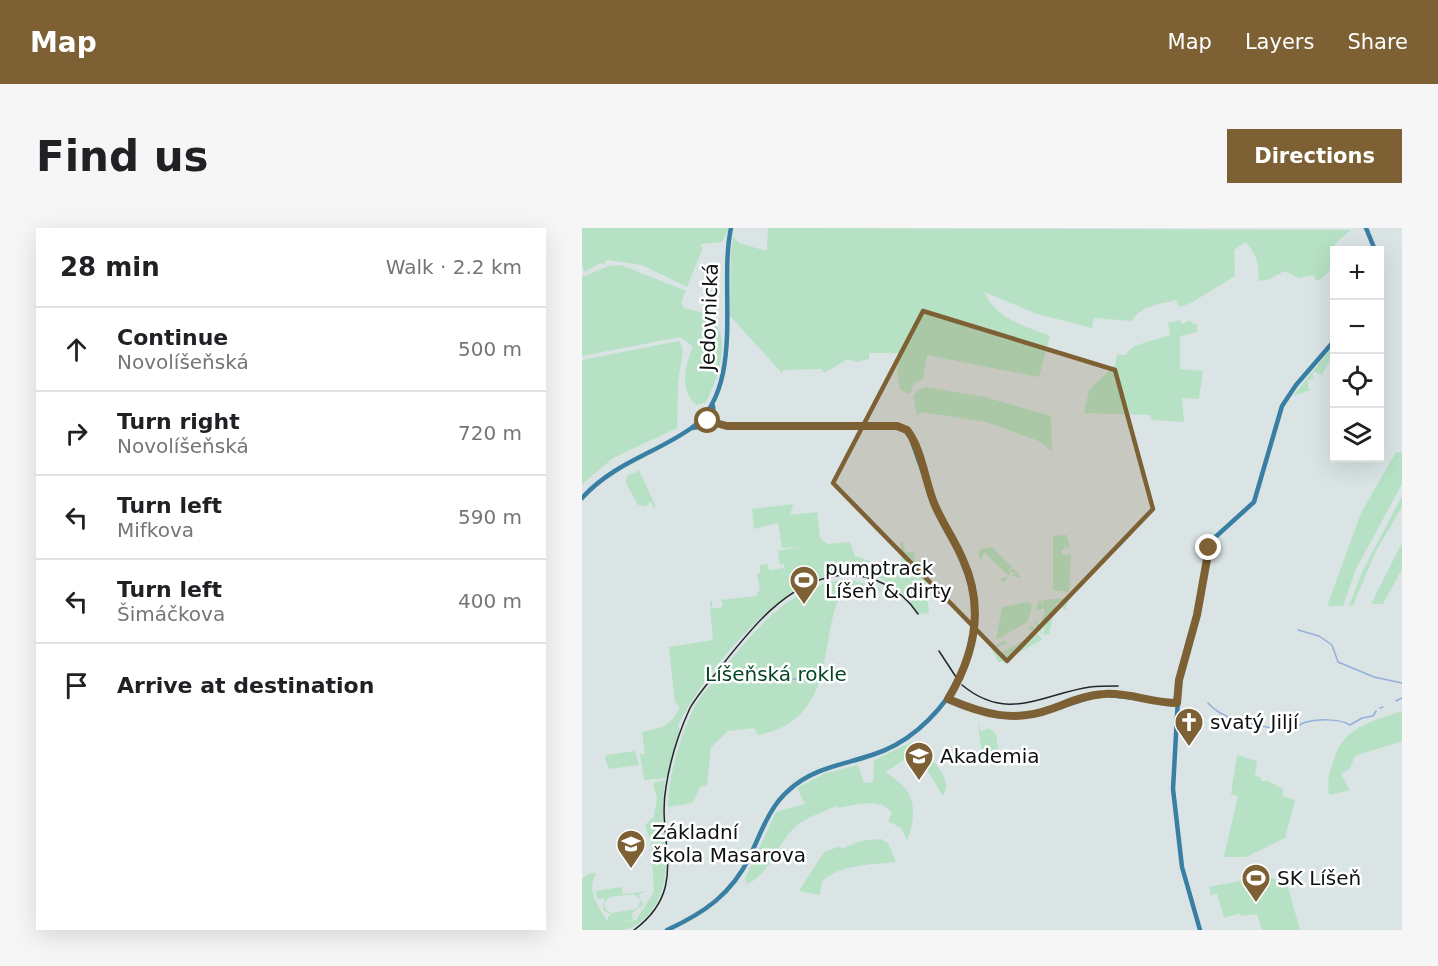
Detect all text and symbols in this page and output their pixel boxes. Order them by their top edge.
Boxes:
text: Map [30,26,97,59]
text: Map [1168,30,1212,54]
text: Layers [1245,30,1314,54]
text: Share [1347,30,1408,54]
button: Directions [1227,129,1402,183]
text: Find us [36,132,209,181]
map controls [1330,246,1384,462]
button: + [1330,246,1384,300]
text: 28 min [60,252,160,282]
text: Walk · 2.2 km [386,255,522,279]
street label: Jedovnická [695,263,723,373]
button: − [1330,300,1384,354]
text: Continue [117,325,228,350]
icon: ahead [60,333,93,366]
text: 500 m [458,337,522,361]
text: Novolíšeňská [117,350,249,374]
button: locate [1330,354,1384,408]
route start [694,407,720,433]
button: layers [1330,408,1384,462]
text: Turn right [117,409,240,434]
icon: right [60,417,93,450]
text: 720 m [458,421,522,445]
text: Novolíšeňská [117,434,249,458]
text: Turn left [117,493,222,518]
icon: left [60,501,93,534]
text: 590 m [458,505,522,529]
text: Mifkova [117,518,194,542]
route end [1195,534,1221,560]
place label: pumptrack Líšeň & dirty [825,556,952,603]
sports icon: pumptrack Líšeň & dirty [788,564,820,606]
text: Turn left [117,577,222,602]
icon: left [60,585,93,618]
text: 400 m [458,589,522,613]
text: Šimáčkova [117,602,225,626]
park label: Líšeňská rokle [705,662,847,686]
icon: arrive [60,669,93,702]
text: Arrive at destination [117,673,374,698]
church icon: svatý Jiljí [1173,706,1205,748]
place label: svatý Jiljí [1210,710,1300,734]
school or university icon: Akademia [903,740,935,782]
place label: Akademia [940,744,1039,768]
place label: Základní škola Masarova [652,820,806,867]
school or university icon: Základní škola Masarova [615,828,647,870]
sports icon: SK Líšeň [1240,862,1272,904]
place label: SK Líšeň [1277,866,1361,890]

